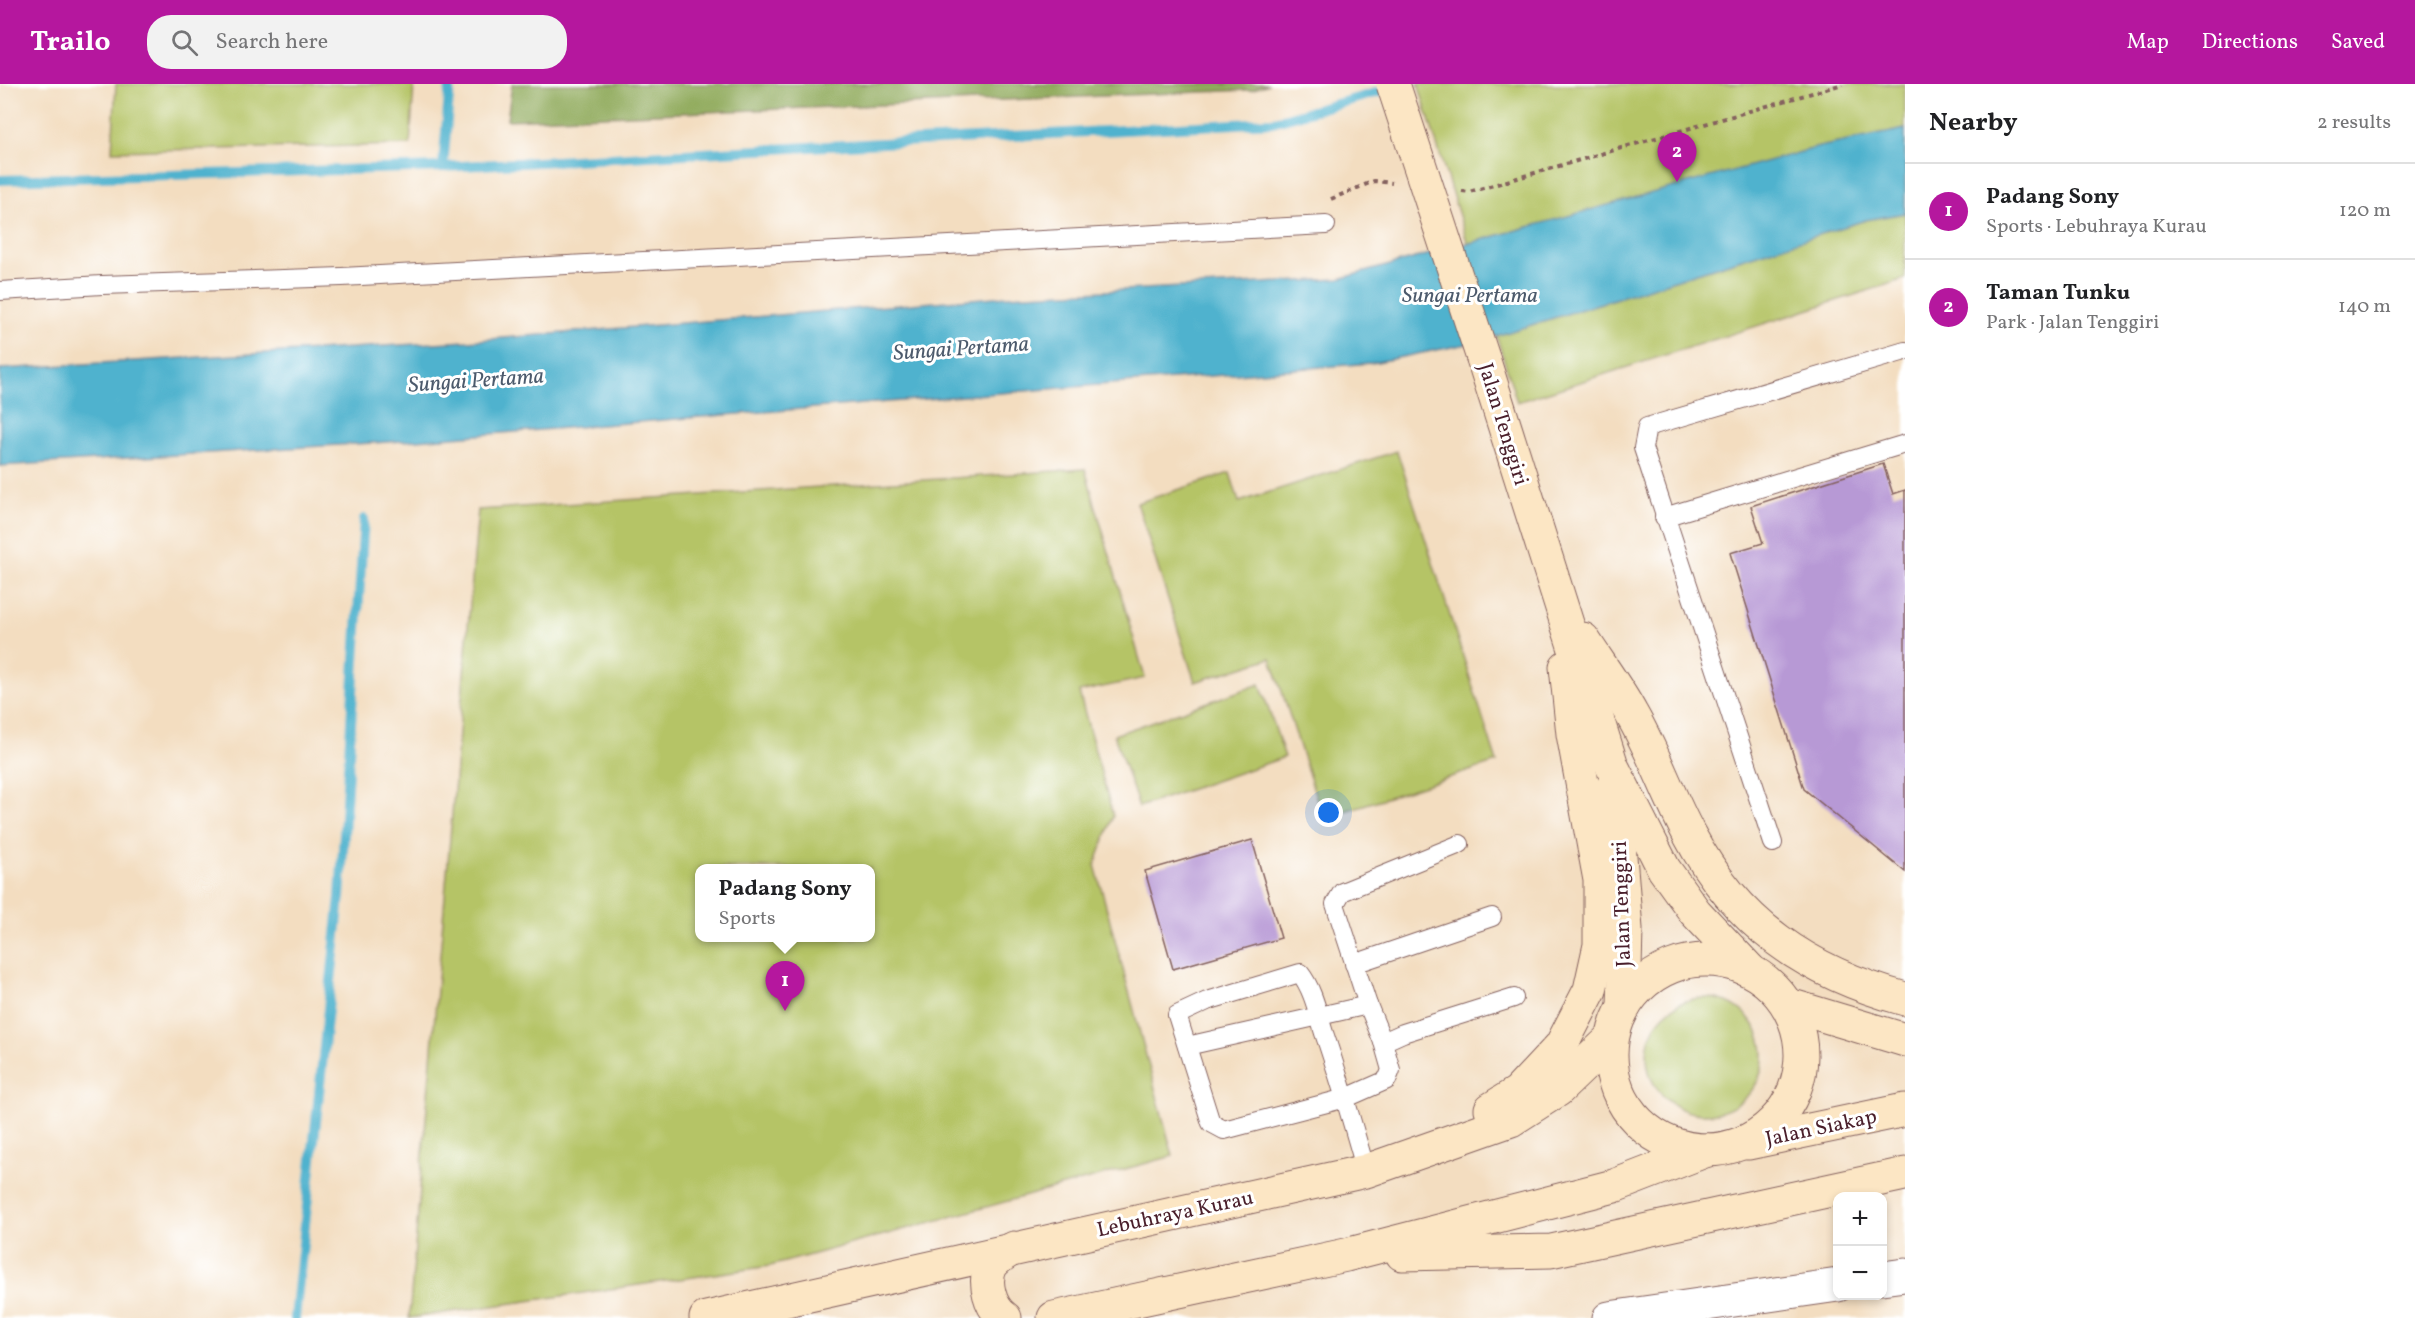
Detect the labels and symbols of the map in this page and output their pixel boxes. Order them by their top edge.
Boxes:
pin: 2 [1658,132,1696,182]
water label: Sungai Pertama [1402,281,1538,312]
water label: Sungai Pertama [892,329,1030,370]
street label: Jalan Tenggiri [1470,360,1535,489]
water label: Sungai Pertama [407,361,545,402]
your location [1314,798,1343,827]
street label: Jalan Tenggiri [1606,840,1639,968]
pin: 1 [766,962,804,1011]
street label: Jalan Siakap [1763,1103,1880,1154]
street label: Lebuhraya Kurau [1094,1184,1256,1245]

